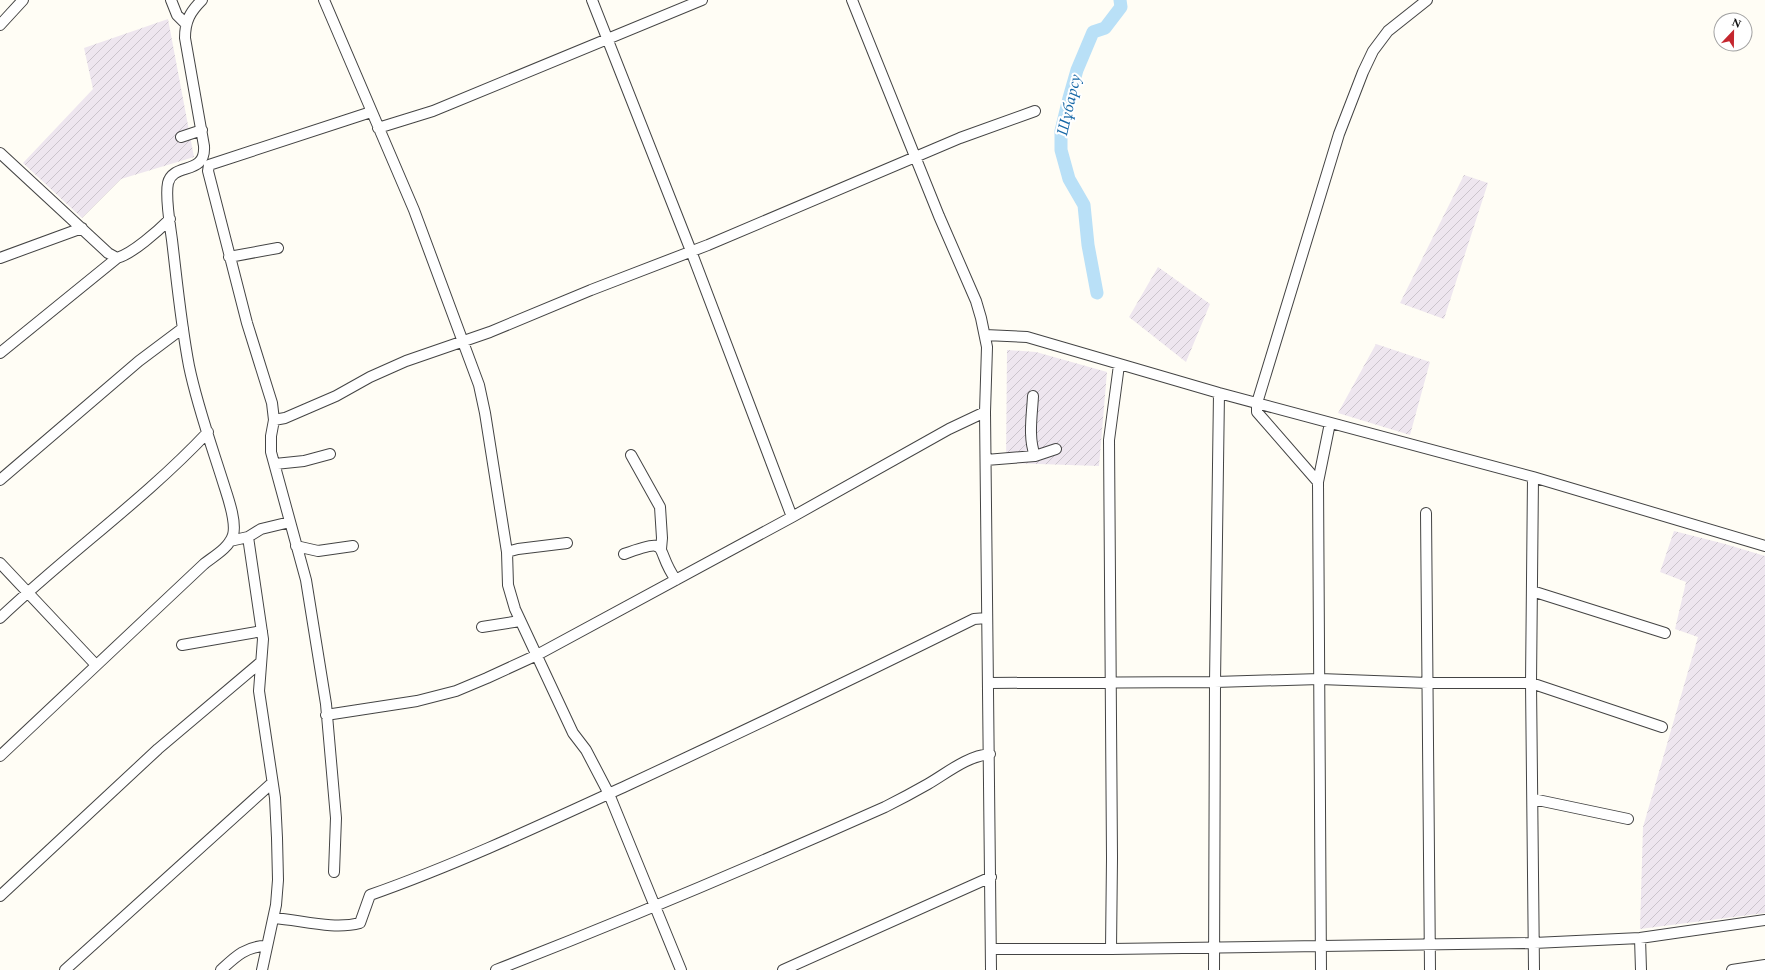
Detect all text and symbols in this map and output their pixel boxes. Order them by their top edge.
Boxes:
north arrow [1713,12,1753,52]
text: N [1729,14,1744,33]
water label: Шұбарсу [1050,72,1088,138]

